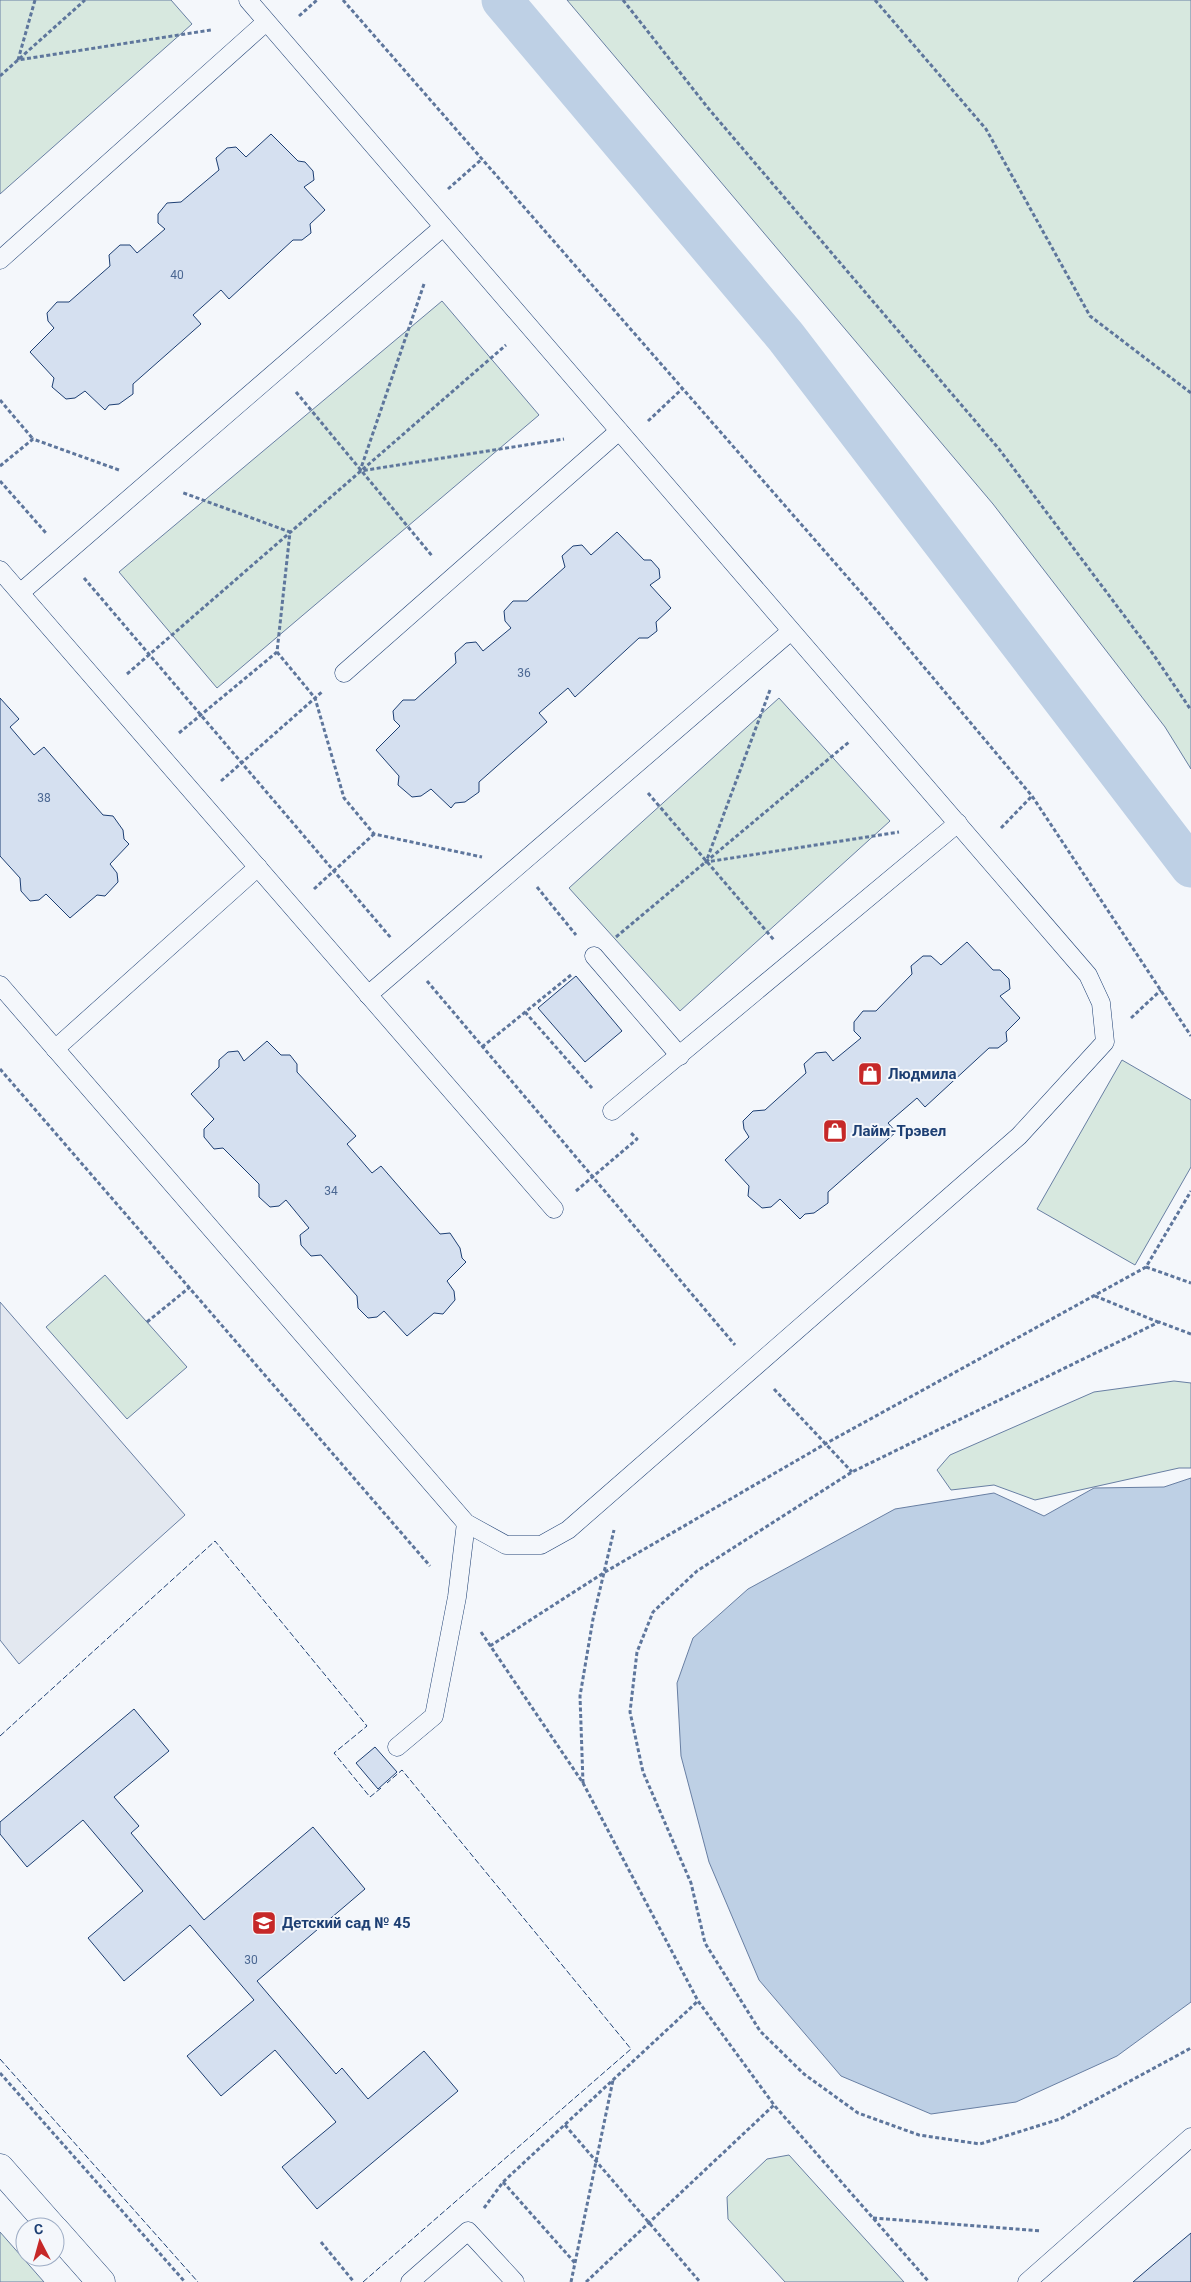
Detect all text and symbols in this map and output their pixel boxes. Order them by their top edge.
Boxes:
house number: 40 [170,268,184,282]
house number: 36 [517,666,531,680]
house number: 38 [37,791,51,805]
shop icon: Людмила [857,1061,883,1087]
place label: Людмила [888,1065,956,1083]
shop icon: Лайм-Трэвел [822,1118,848,1144]
place label: Лайм-Трэвел [852,1122,946,1140]
house number: 34 [324,1184,338,1198]
school or university icon: Детский сад № 45 [251,1910,277,1936]
place label: Детский сад № 45 [282,1914,411,1932]
house number: 30 [244,1953,258,1967]
north arrow [15,2217,65,2267]
text: С [33,2221,44,2238]

